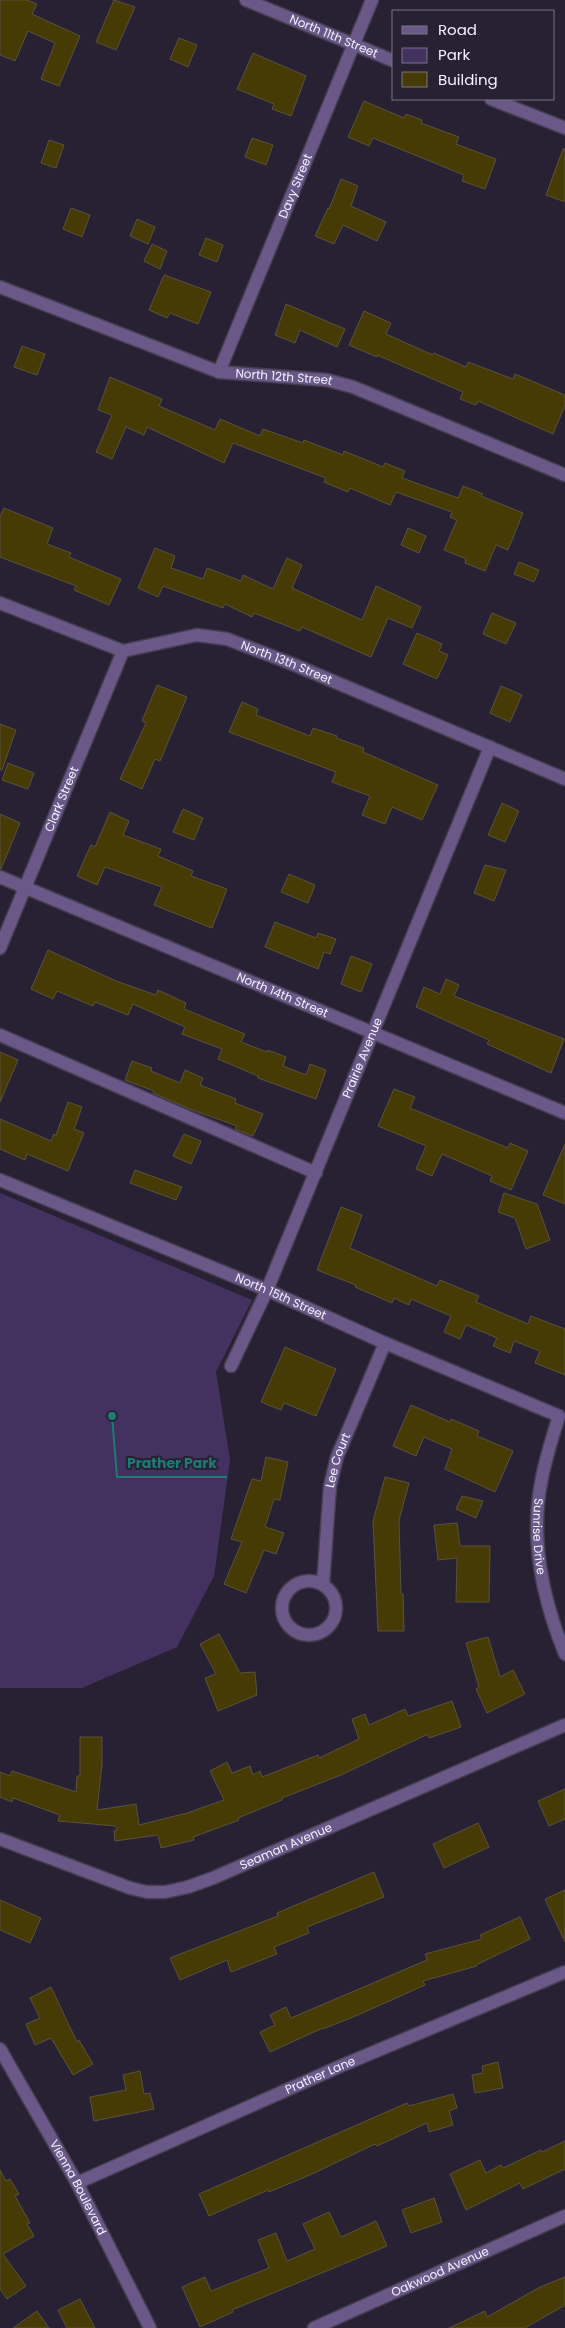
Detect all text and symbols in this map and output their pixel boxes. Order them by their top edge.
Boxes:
street label: North 11th Street [287,10,381,62]
legend [392,10,555,100]
text: Road [438,19,477,40]
text: Park [438,44,470,65]
text: Building [438,69,498,90]
street label: Davy Street [274,151,316,221]
street label: North 12th Street [235,364,334,389]
street label: North 13th Street [238,636,335,688]
street label: Clark Street [40,764,82,834]
street label: North 14th Street [234,968,331,1021]
street label: Prairie Avenue [338,1015,386,1101]
street label: North 15th Street [233,1269,329,1324]
street label: Lee Court [321,1430,354,1489]
callout: Prather Park [117,1448,227,1477]
text: Prather Park [127,1453,217,1473]
street label: Sunrise Drive [529,1497,550,1576]
street label: Seaman Avenue [237,1818,335,1873]
street label: Prather Lane [282,2052,358,2098]
street label: Vienna Boulevard [46,2136,111,2238]
street label: Oakwood Avenue [388,2242,491,2301]

